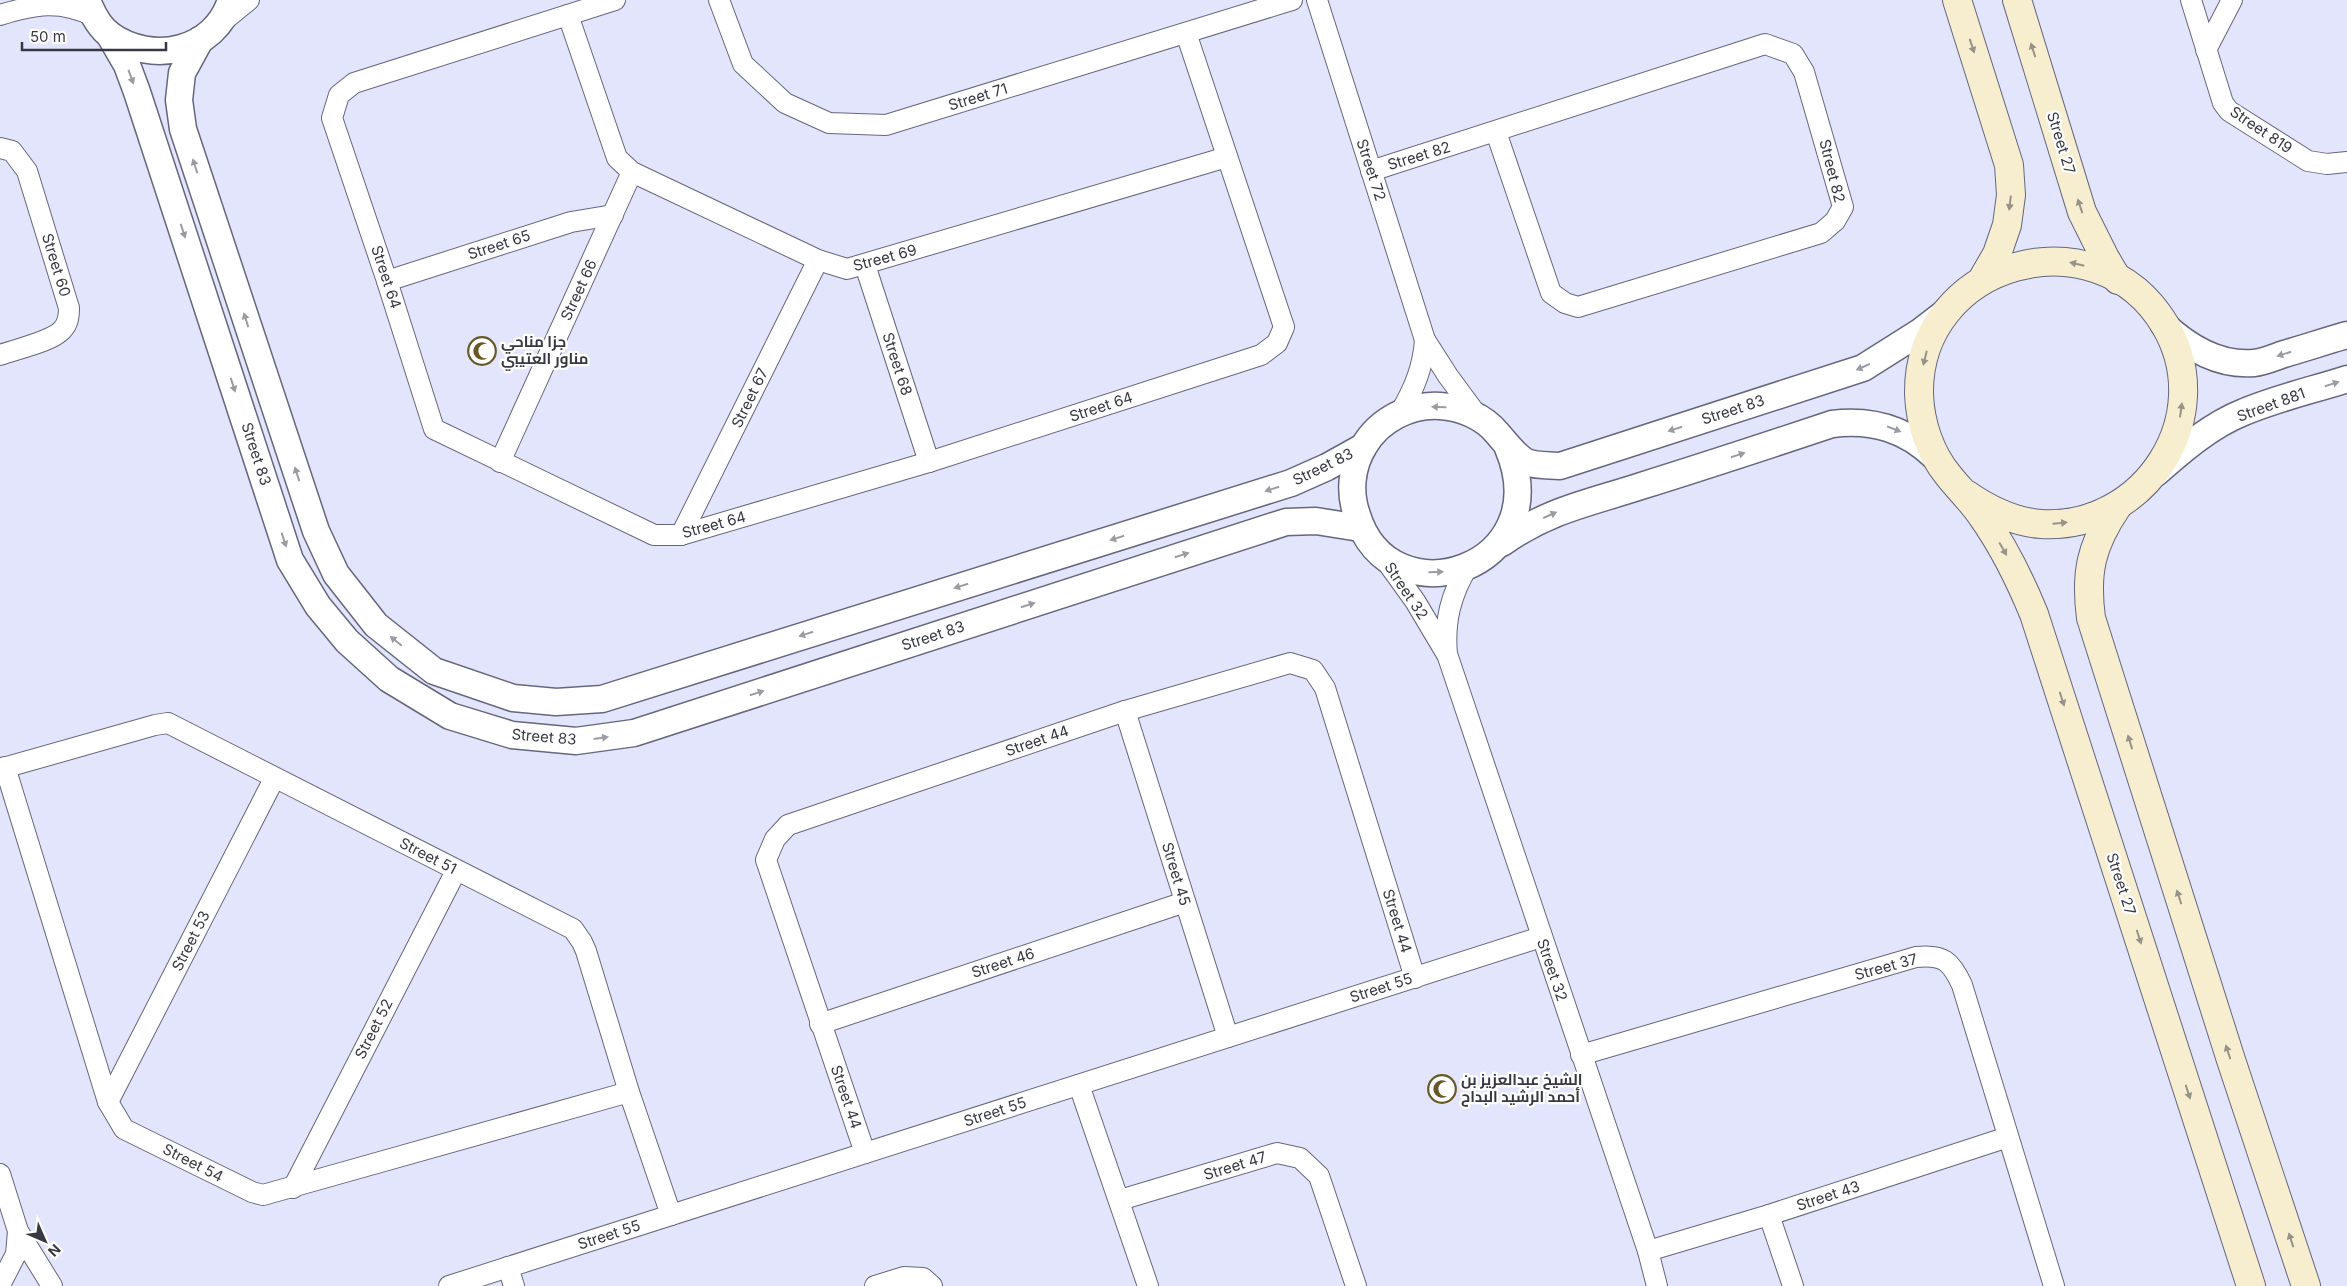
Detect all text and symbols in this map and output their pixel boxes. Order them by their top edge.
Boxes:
scale bar [22,20,166,52]
text: 50 m [30,27,66,46]
one-way arrow [1968,39,1976,54]
one-way arrow [2029,43,2036,58]
one-way arrow [127,70,135,85]
street label: Street 71 [946,78,1010,115]
street label: Street 819 [2226,102,2296,157]
street label: Street 27 [2043,109,2080,176]
street label: Street 72 [1353,136,1390,203]
street label: Street 82 [1385,137,1453,174]
street label: Street 82 [1815,137,1850,205]
one-way arrow [191,158,199,173]
one-way arrow [2006,195,2014,211]
one-way arrow [2076,198,2084,213]
one-way arrow [179,224,187,239]
street label: Street 65 [465,225,533,264]
street label: Street 60 [38,231,75,299]
street label: Street 69 [851,240,919,275]
street label: Street 64 [367,243,406,311]
street label: Street 66 [556,256,601,323]
one-way arrow [2069,260,2084,268]
one-way arrow [242,313,249,328]
street label: Street 68 [878,330,917,398]
place label: جزا مناحي مناور العتيبي [501,332,589,371]
mosque icon: جزا مناحي مناور العتيبي [467,336,497,366]
one-way arrow [1920,350,1928,365]
one-way arrow [2276,351,2291,359]
one-way arrow [1856,364,1870,372]
street label: Street 67 [727,365,772,431]
one-way arrow [230,378,237,393]
one-way arrow [2325,379,2340,387]
street label: Street 881 [2234,383,2308,426]
street label: Street 64 [1067,387,1135,426]
street label: Street 83 [1699,390,1767,429]
one-way arrow [2177,401,2185,417]
one-way arrow [1431,402,1447,410]
street label: Street 83 [237,420,276,488]
one-way arrow [1668,426,1683,433]
one-way arrow [1887,426,1901,434]
street label: Street 83 [1289,444,1356,489]
one-way arrow [1730,450,1745,458]
one-way arrow [293,467,300,482]
one-way arrow [1264,486,1279,494]
street label: Street 64 [680,507,748,542]
one-way arrow [1543,510,1557,518]
one-way arrow [2052,519,2068,527]
one-way arrow [280,533,288,548]
one-way arrow [1109,534,1124,542]
one-way arrow [1998,542,2007,555]
one-way arrow [1175,551,1190,559]
street label: Street 32 [1380,558,1432,623]
one-way arrow [1428,568,1444,576]
one-way arrow [954,583,969,590]
one-way arrow [1020,601,1035,609]
street label: Street 83 [899,616,967,655]
one-way arrow [799,631,814,639]
one-way arrow [389,636,403,646]
one-way arrow [749,689,764,697]
one-way arrow [2059,692,2067,707]
street label: Street 44 [1003,721,1071,760]
street label: Street 83 [511,724,577,749]
one-way arrow [593,734,609,742]
one-way arrow [2126,735,2134,750]
street label: Street 51 [396,833,460,878]
street label: Street 45 [1158,840,1195,908]
street label: Street 27 [2103,850,2140,917]
street label: Street 44 [1379,887,1416,955]
one-way arrow [2175,890,2183,905]
street label: Street 53 [167,908,214,974]
one-way arrow [2135,930,2143,945]
street label: Street 32 [1533,936,1572,1004]
street label: Street 46 [969,943,1037,982]
street label: Street 37 [1852,949,1919,984]
street label: Street 55 [1347,968,1415,1007]
street label: Street 52 [350,996,397,1062]
one-way arrow [2224,1045,2232,1060]
street label: Street 44 [827,1063,866,1131]
place label: الشيخ عبدالعزيز بن أحمد الرشيد البداح [1461,1070,1582,1107]
mosque icon: الشيخ عبدالعزيز بن أحمد الرشيد البداح [1427,1074,1457,1104]
one-way arrow [2185,1085,2192,1100]
street label: Street 55 [961,1092,1029,1131]
street label: Street 54 [160,1139,227,1186]
street label: Street 47 [1201,1147,1269,1184]
street label: Street 43 [1794,1176,1862,1215]
street label: Street 55 [575,1215,643,1254]
north arrow [20,1216,70,1266]
one-way arrow [2286,1232,2294,1247]
text: N [45,1241,64,1260]

